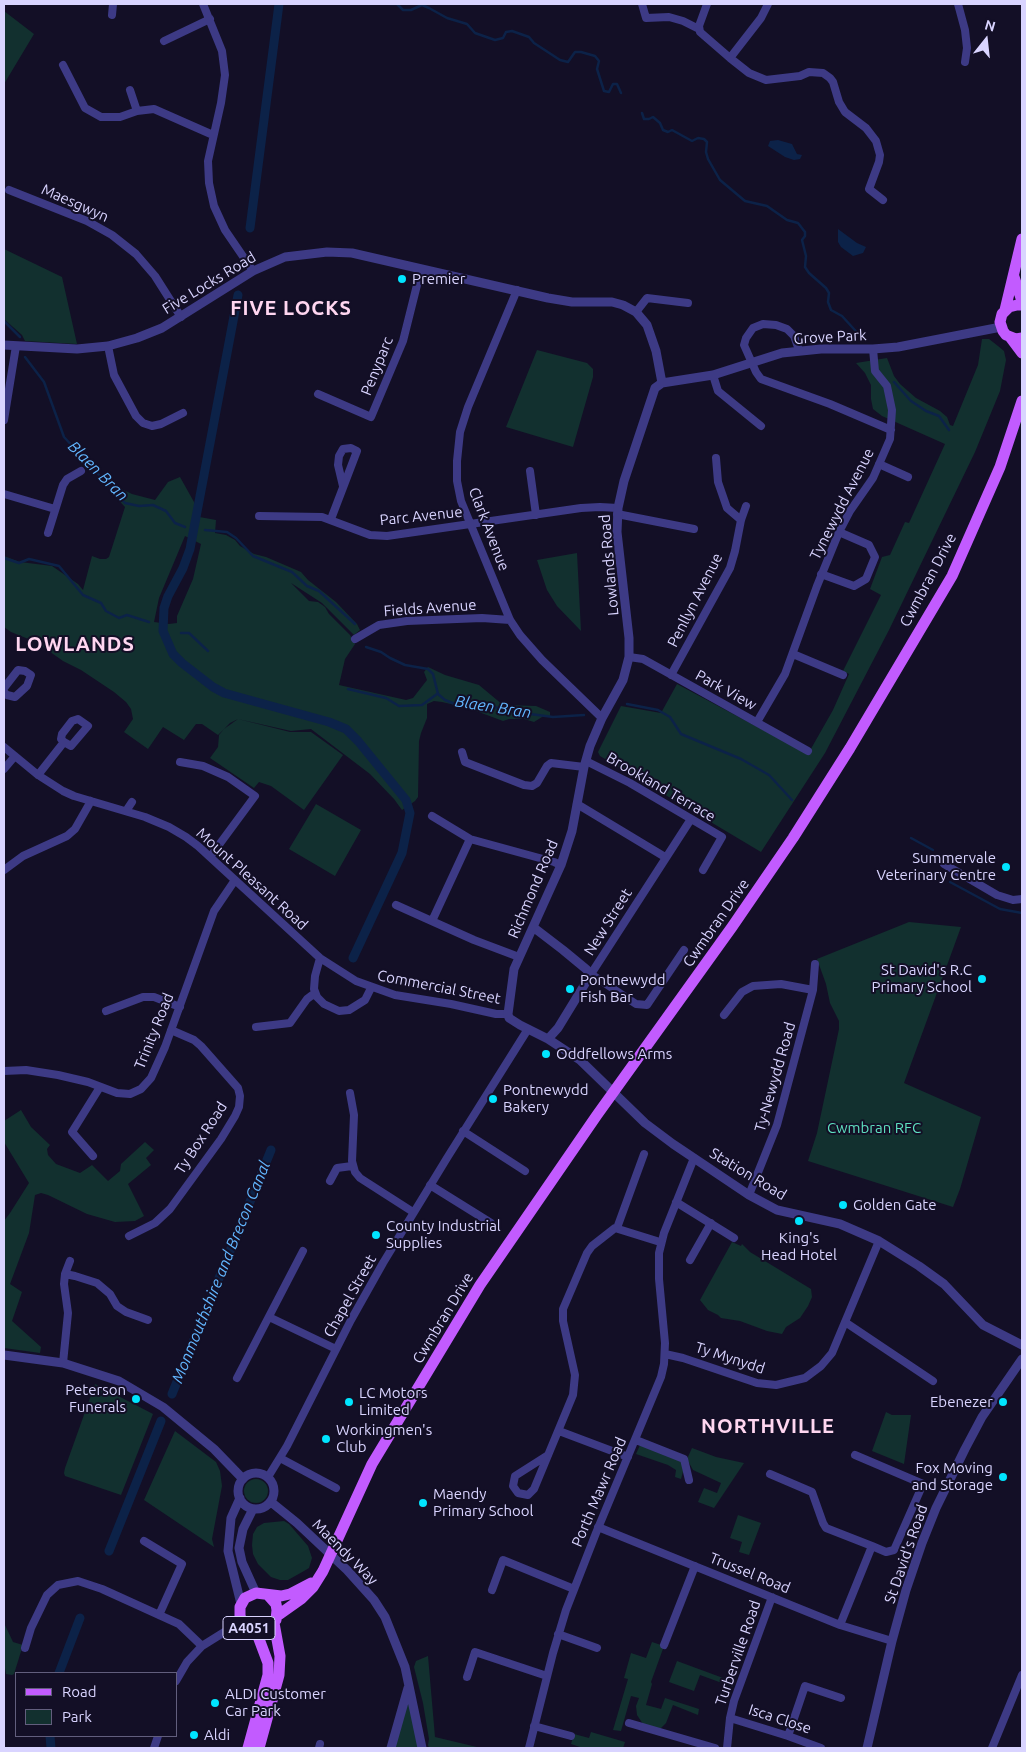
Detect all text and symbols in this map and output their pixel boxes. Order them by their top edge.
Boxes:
north arrow [961,15,1011,65]
text: N [983,16,997,35]
street label: Maesgwyn [39,180,111,226]
street label: Five Locks Road [159,248,259,318]
place label: Premier [412,270,465,288]
marker: Premier [396,273,408,285]
district label: FIVE LOCKS [229,296,353,320]
street label: Grove Park [793,326,867,348]
street label: Penyparc [357,334,397,398]
water label: Blaen Bran [64,437,132,505]
street label: Tynewydd Avenue [806,445,878,563]
street label: Clark Avenue [465,485,513,573]
street label: Parc Avenue [379,503,463,529]
street label: Lowlands Road [596,514,622,616]
street label: Cwmbran Drive [896,530,960,630]
street label: Penllyn Avenue [664,550,726,650]
street label: Fields Avenue [383,596,477,620]
district label: LOWLANDS [14,632,136,656]
street label: Park View [692,666,760,714]
water label: Blaen Bran [453,691,533,723]
street label: Brookland Terrace [603,748,719,826]
street label: Mount Pleasant Road [193,824,311,934]
street label: Richmond Road [504,837,562,941]
place label: Summervale Veterinary Centre [876,849,996,884]
marker: Summervale Veterinary Centre [1000,861,1012,873]
street label: Cwmbran Drive [679,876,753,970]
street label: New Street [580,885,636,959]
place label: St David's R.C Primary School [871,961,972,996]
street label: Commercial Street [376,966,502,1008]
place label: Pontnewydd Fish Bar [580,971,666,1006]
marker: St David's R.C Primary School [976,973,988,985]
marker: Pontnewydd Fish Bar [564,983,576,995]
street label: Trinity Road [131,990,177,1072]
street label: Ty-Newydd Road [751,1020,799,1134]
place label: Oddfellows Arms [556,1045,672,1063]
marker: Oddfellows Arms [540,1048,552,1060]
place label: Pontnewydd Bakery [503,1081,589,1116]
marker: Pontnewydd Bakery [487,1093,499,1105]
street label: Ty Box Road [171,1099,231,1177]
park label: Cwmbran RFC [827,1119,921,1137]
street label: Station Road [706,1144,790,1204]
water label: Monmouthshire and Brecon Canal [168,1158,274,1386]
place label: Golden Gate [853,1196,937,1214]
marker: Golden Gate [837,1199,849,1211]
marker: King's Head Hotel [793,1215,805,1227]
place label: County Industrial Supplies [386,1217,501,1252]
marker: County Industrial Supplies [370,1229,382,1241]
place label: King's Head Hotel [761,1229,837,1264]
street label: Chapel Street [320,1252,380,1340]
street label: Cwmbran Drive [409,1269,477,1367]
street label: Ty Mynydd [693,1338,767,1378]
place label: Peterson Funerals [65,1381,126,1416]
place label: LC Motors Limited [359,1384,427,1419]
marker: Peterson Funerals [130,1393,142,1405]
place label: Ebenezer [930,1393,993,1411]
marker: LC Motors Limited [343,1396,355,1408]
marker: Ebenezer [997,1396,1009,1408]
district label: NORTHVILLE [700,1414,836,1438]
place label: Workingmen's Club [336,1421,432,1456]
marker: Workingmen's Club [320,1433,332,1445]
street label: Porth Mawr Road [568,1435,630,1549]
place label: Fox Moving and Storage [912,1459,993,1494]
marker: Fox Moving and Storage [997,1471,1009,1483]
place label: Maendy Primary School [433,1485,534,1520]
marker: Maendy Primary School [417,1497,429,1509]
street label: St David's Road [881,1502,931,1606]
street label: Maendy Way [308,1515,382,1589]
street label: Trussel Road [707,1549,793,1597]
street label: Turberville Road [712,1598,764,1708]
road number: A4051 [223,1616,275,1640]
legend [15,1672,178,1737]
text: Road [62,1683,97,1700]
place label: ALDI Customer Car Park [225,1685,326,1720]
marker: ALDI Customer Car Park [209,1697,221,1709]
street label: Isca Close [746,1700,814,1738]
text: Park [62,1708,92,1725]
place label: Aldi [204,1726,230,1744]
marker: Aldi [188,1729,200,1741]

